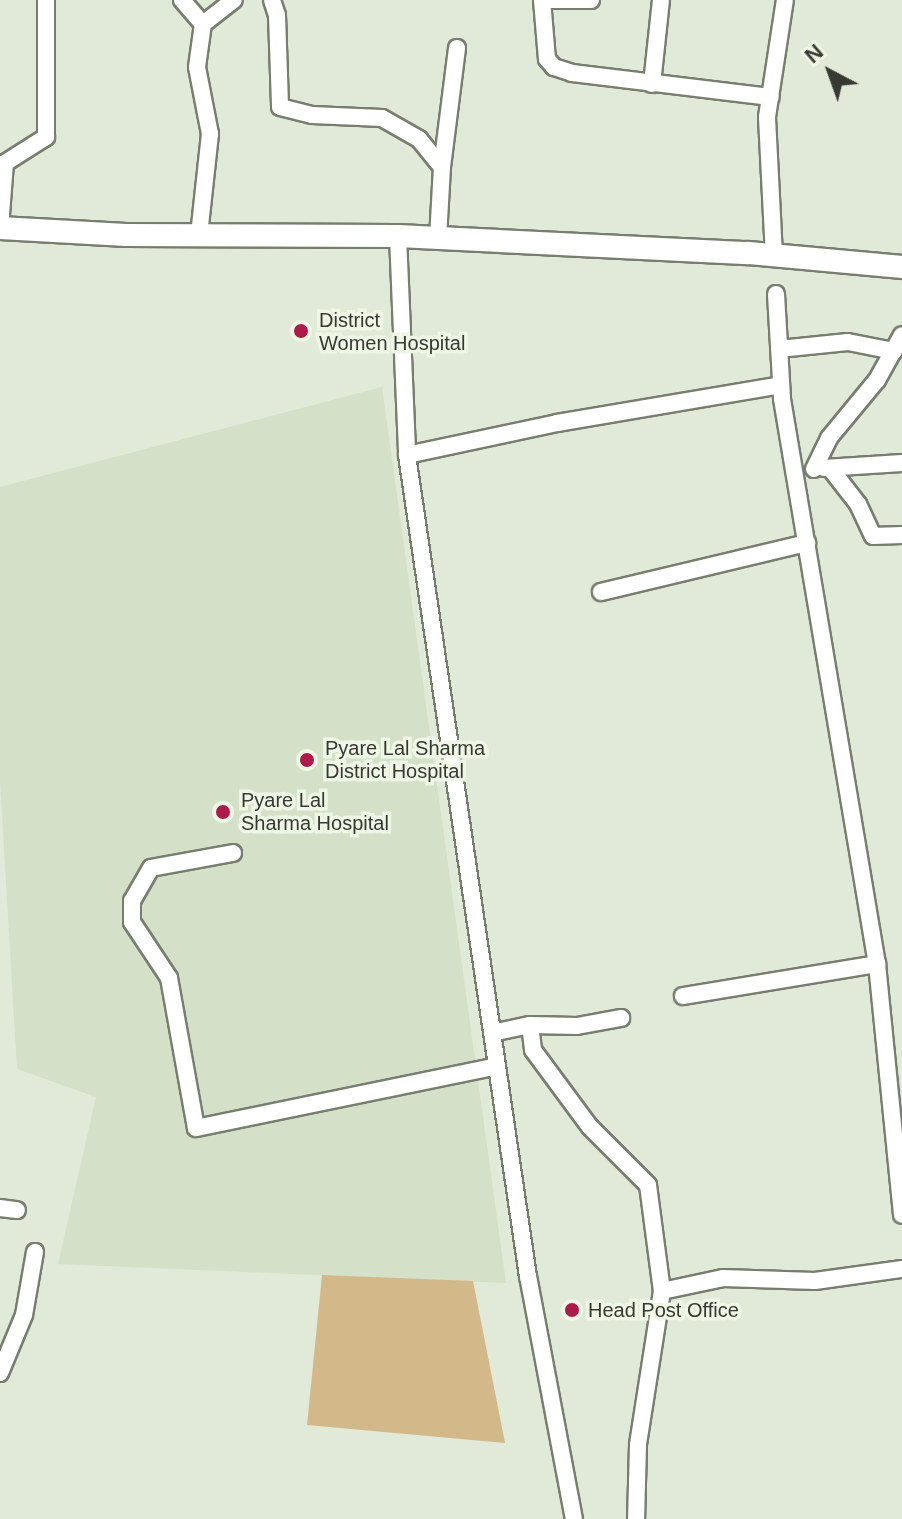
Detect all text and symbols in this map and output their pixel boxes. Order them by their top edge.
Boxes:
north arrow [790,32,870,112]
text: N [800,39,828,68]
place label: District Women Hospital [319,308,465,355]
marker: District Women Hospital [290,320,312,342]
place label: Pyare Lal Sharma District Hospital [325,736,485,783]
marker: Pyare Lal Sharma District Hospital [296,749,318,771]
place label: Pyare Lal Sharma Hospital [241,788,389,835]
marker: Pyare Lal Sharma Hospital [212,801,234,823]
place label: Head Post Office [588,1298,739,1322]
marker: Head Post Office [563,1301,581,1319]

